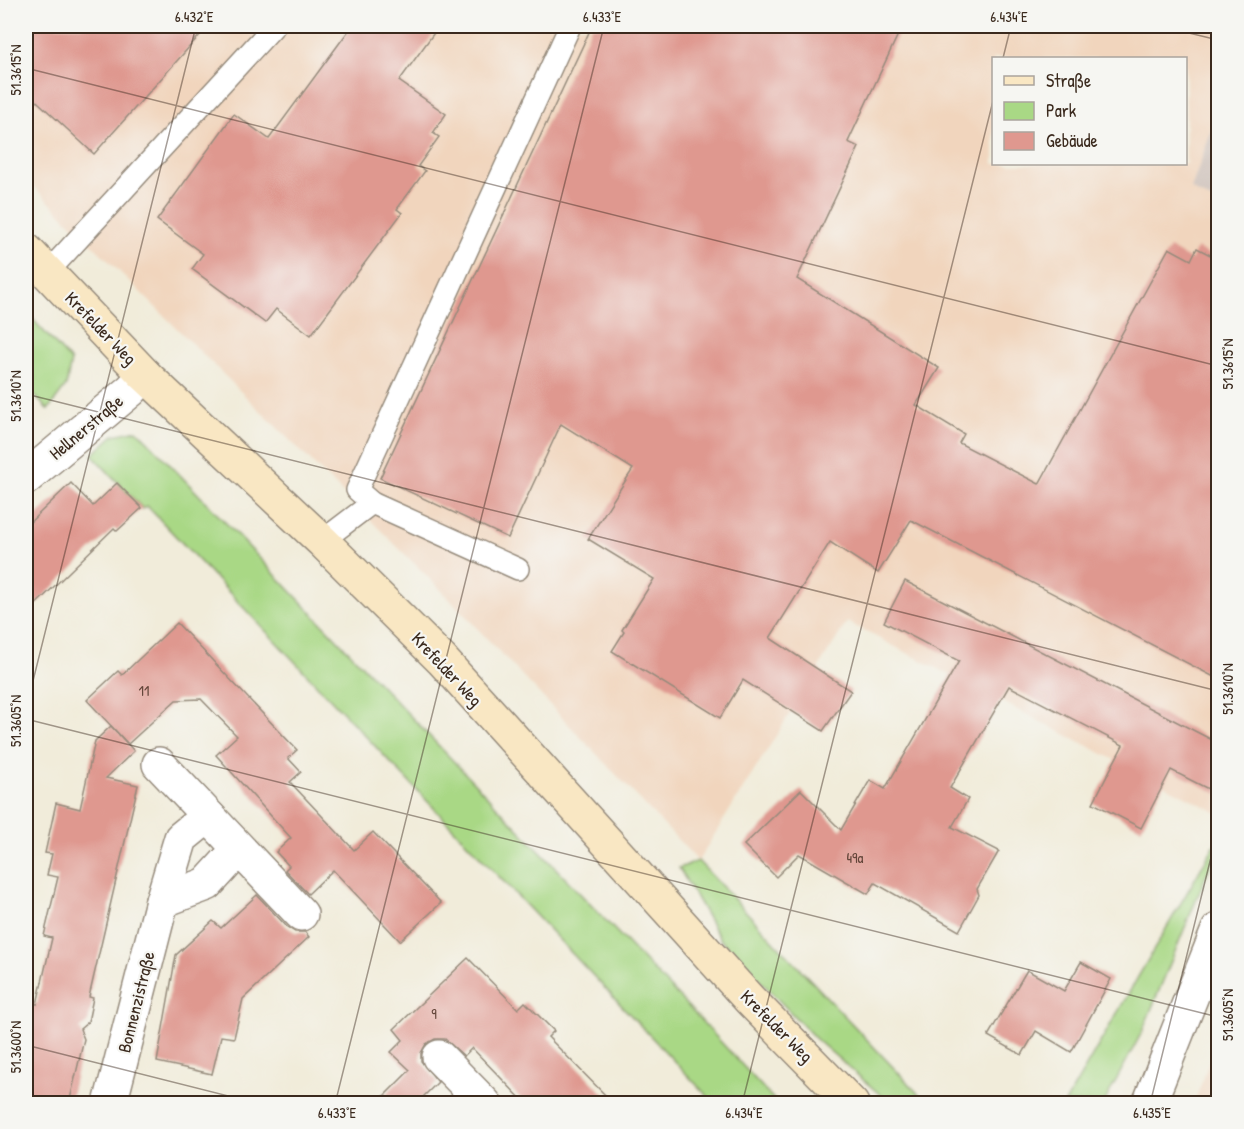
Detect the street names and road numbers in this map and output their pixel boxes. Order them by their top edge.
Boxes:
street label: Krefelder Weg [60,286,142,370]
street label: Hellnerstraße [44,389,128,465]
street label: Krefelder Weg [406,626,488,712]
street label: Bonnenzistraße [111,949,161,1055]
street label: Krefelder Weg [735,984,819,1068]

